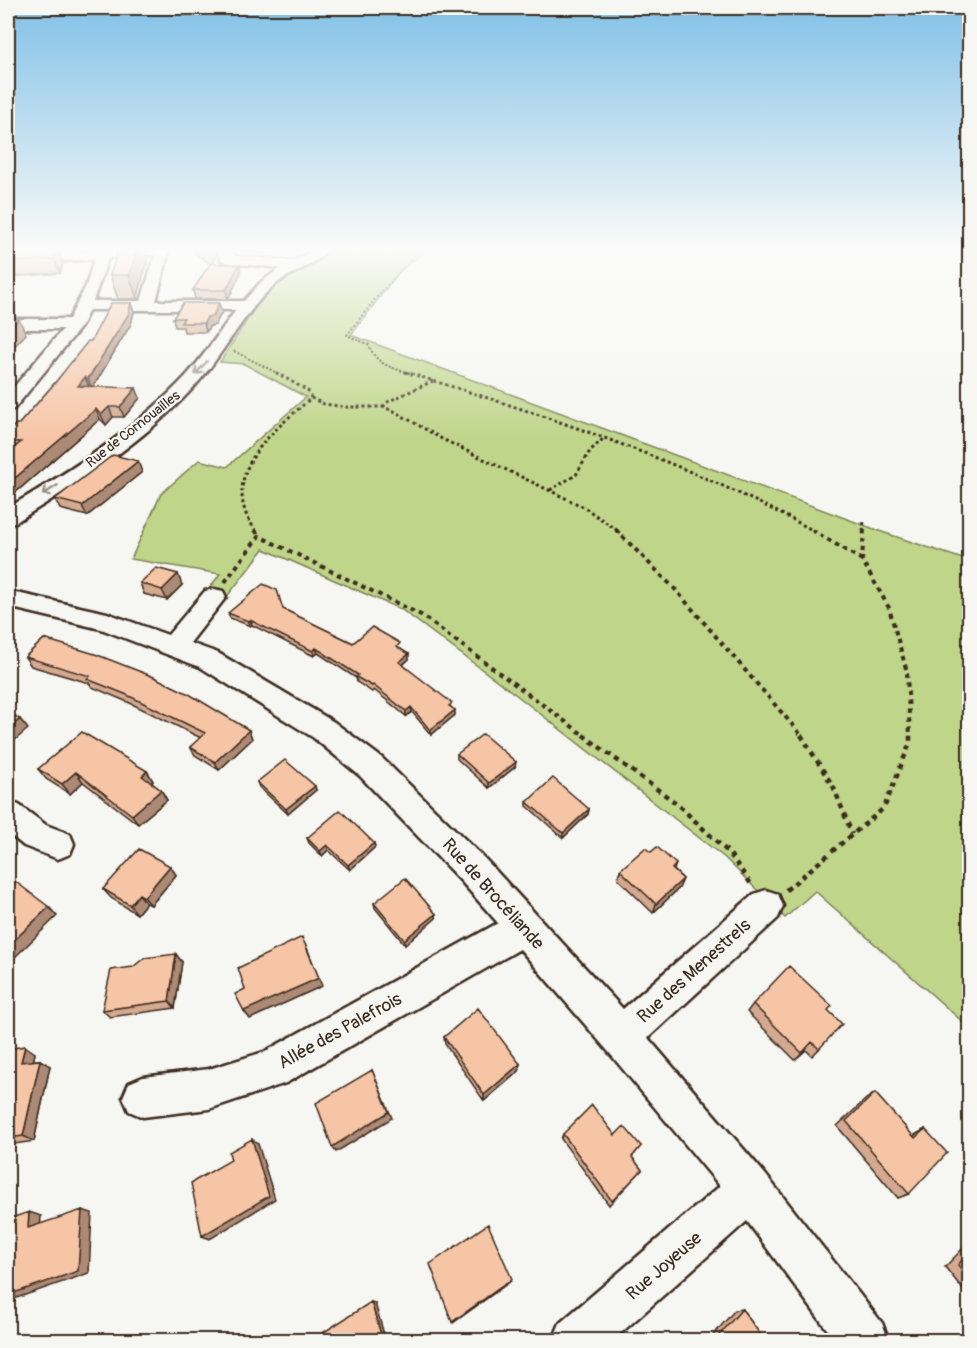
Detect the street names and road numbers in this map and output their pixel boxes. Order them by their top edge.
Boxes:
street label: Rue de Cornouailles [83,387,184,471]
street label: Rue de Brocéliande [437,834,549,955]
street label: Rue des Menestrels [632,914,756,1028]
street label: Allée des Palefrois [274,988,406,1074]
street label: Rue Joyeuse [621,1227,707,1305]

